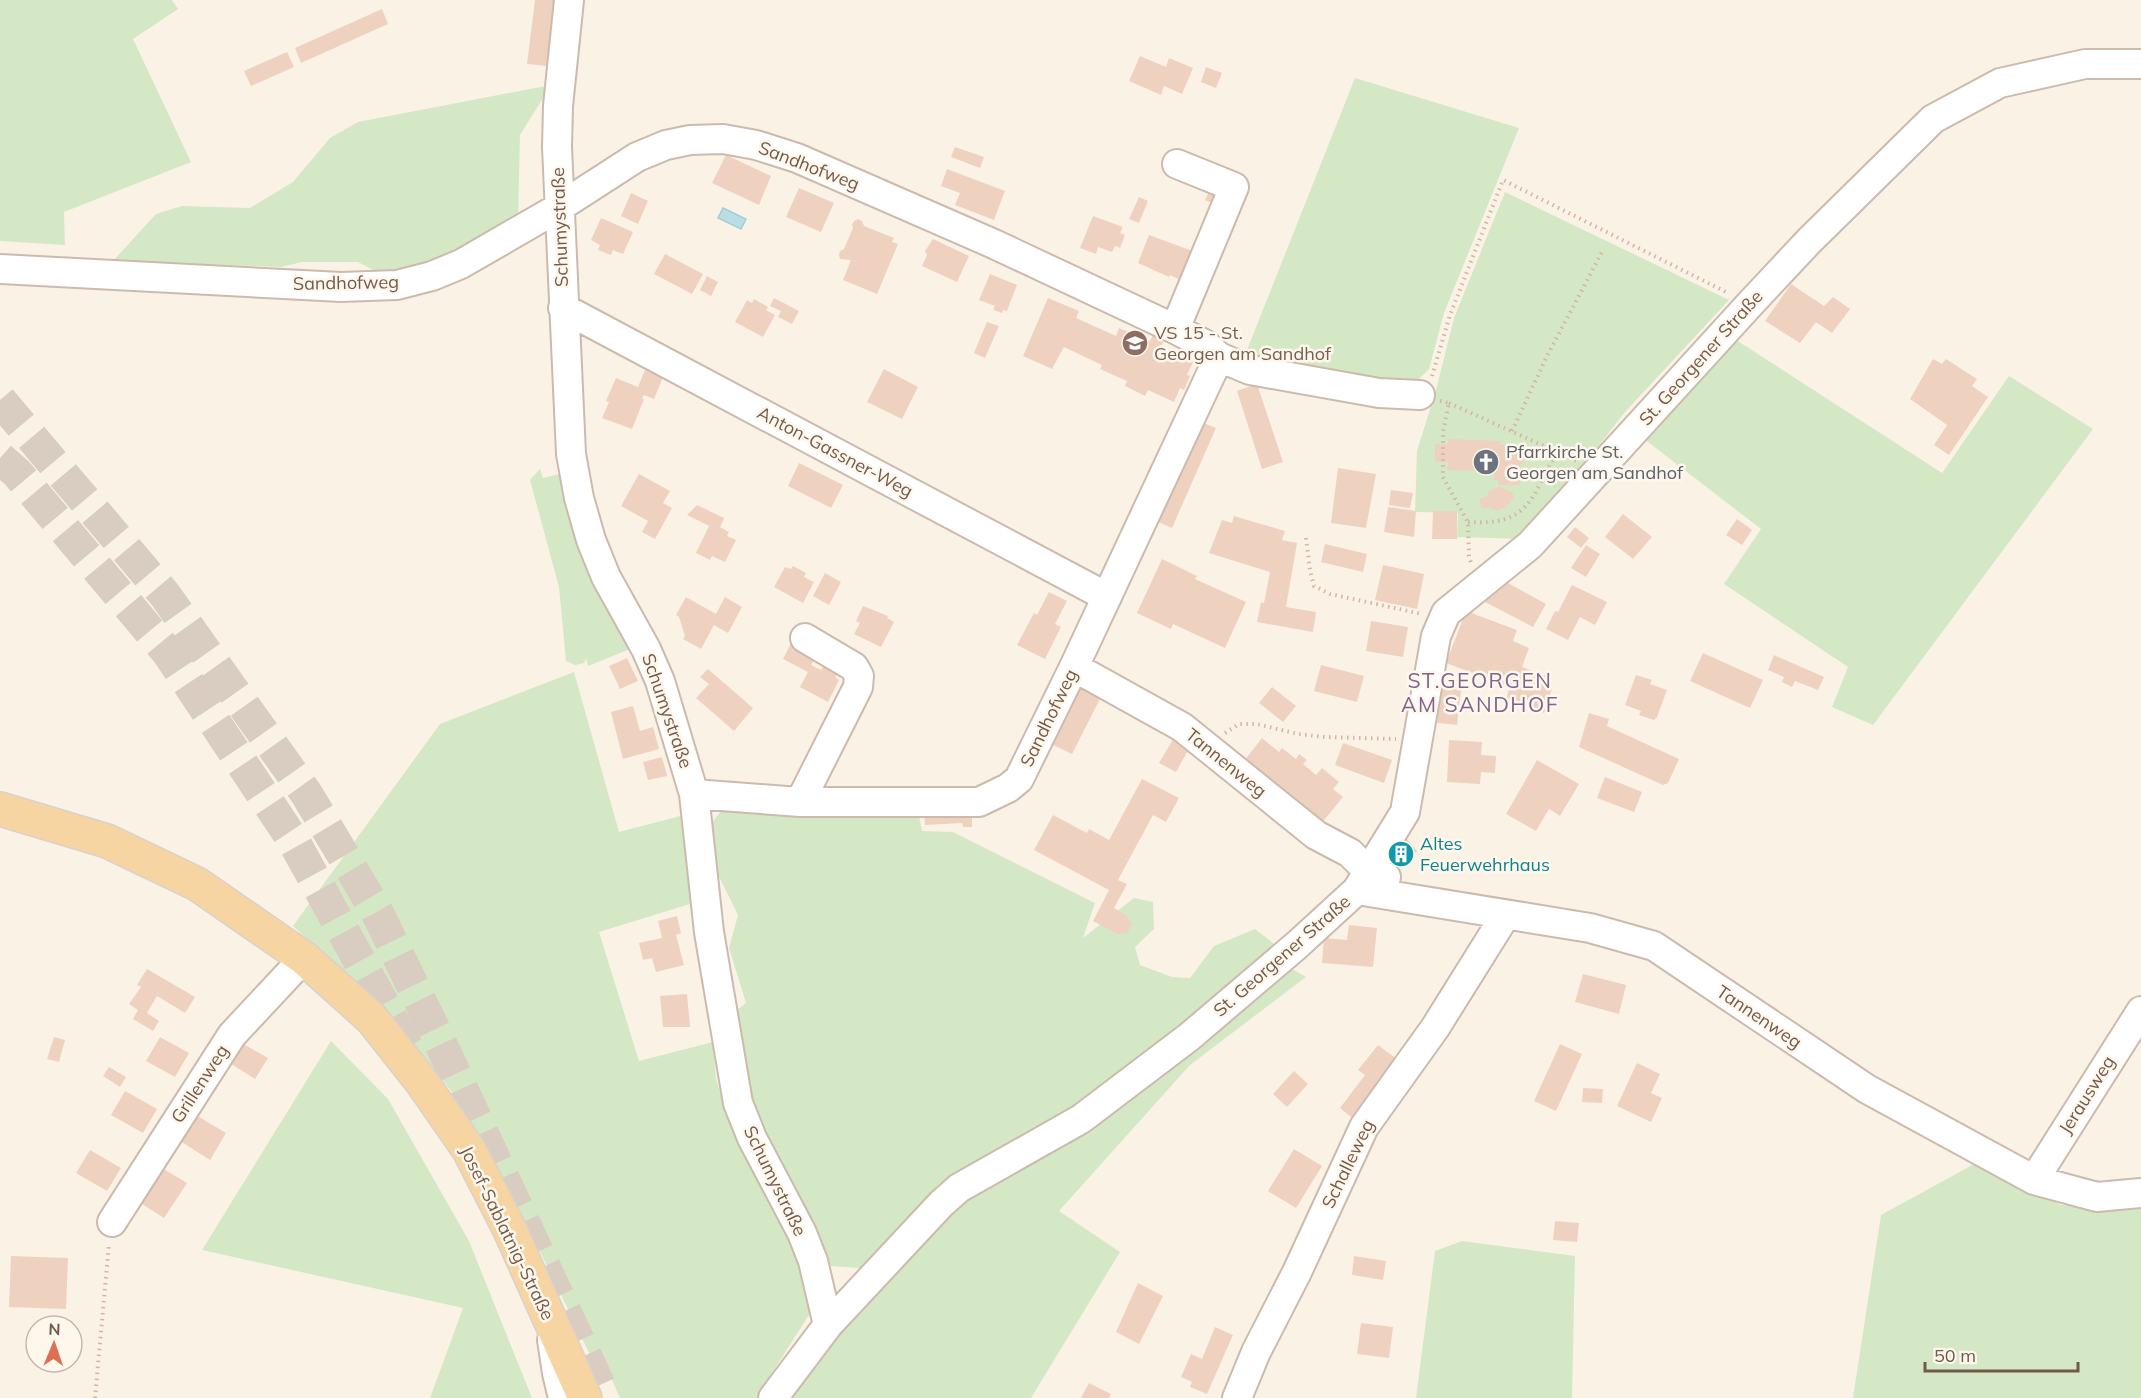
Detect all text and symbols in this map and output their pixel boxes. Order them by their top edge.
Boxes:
street label: Sandhofweg [755,136,863,195]
street label: Schumystraße [546,167,573,287]
street label: Sandhofweg [293,270,399,295]
street label: St. Georgener Straße [1634,285,1767,430]
place label: VS 15 - St. Georgen am Sandhof [1154,321,1332,365]
school or university icon: VS 15 - St. Georgen am Sandhof [1120,328,1150,358]
street label: Anton-Gassner-Weg [753,401,917,502]
place label: Pfarrkirche St. Georgen am Sandhof [1506,440,1684,484]
church icon: Pfarrkirche St. Georgen am Sandhof [1471,447,1501,477]
street label: Schumystraße [637,650,698,771]
street label: Sandhofweg [1015,665,1082,771]
district label: ST.GEORGEN AM SANDHOF [1401,667,1559,717]
street label: Tannenweg [1181,723,1272,802]
place label: Altes Feuerwehrhaus [1420,832,1550,876]
building icon: Altes Feuerwehrhaus [1386,839,1416,869]
street label: St. Georgener Straße [1208,890,1355,1021]
street label: Tannenweg [1712,980,1806,1053]
street label: Grillenweg [166,1040,233,1127]
street label: Jerausweg [2053,1051,2120,1138]
street label: Schalleweg [1316,1116,1379,1212]
street label: Schumystraße [739,1122,812,1240]
street label: Josef-Sablatnig-Straße [455,1142,560,1324]
north arrow [24,1314,84,1374]
text: N [48,1319,61,1339]
scale bar [1925,1335,2078,1373]
text: 50 m [1934,1344,1976,1367]

